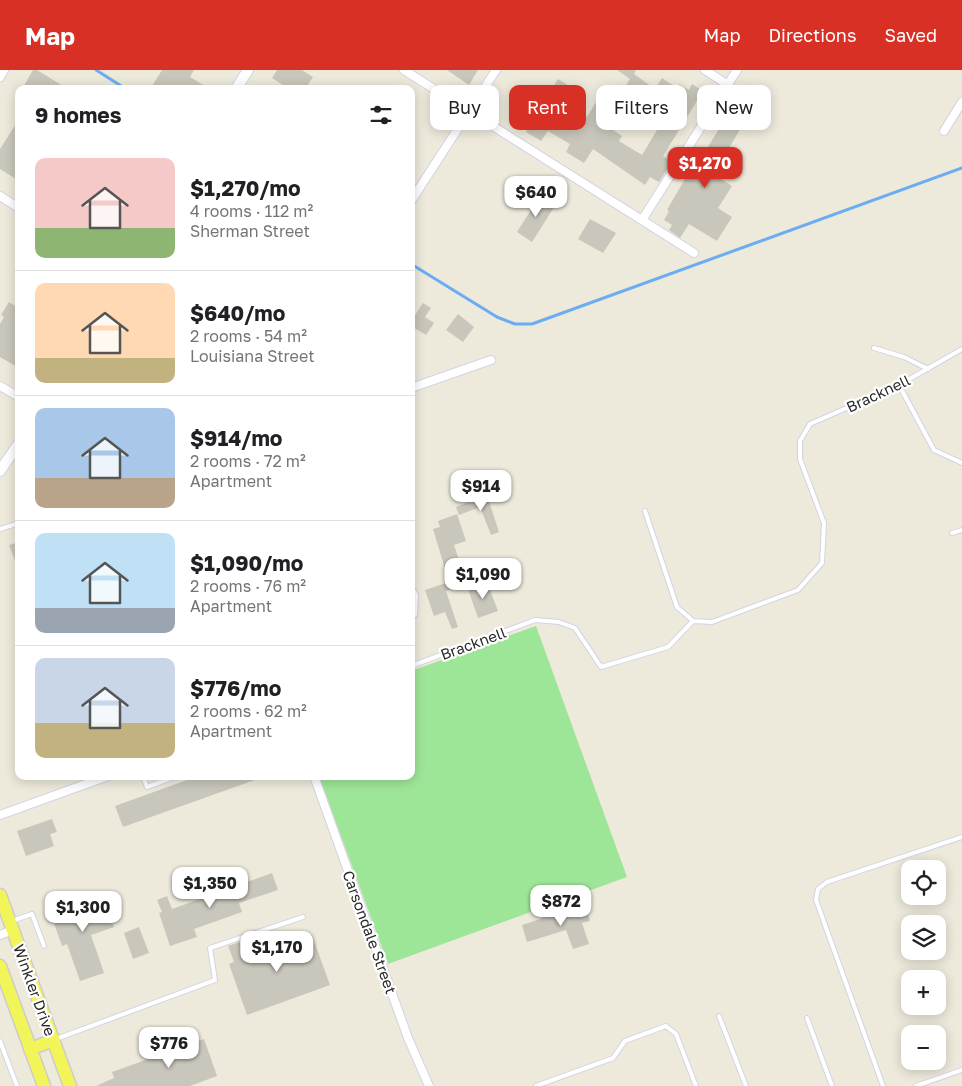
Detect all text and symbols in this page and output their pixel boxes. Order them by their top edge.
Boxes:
text: Map [25,21,75,50]
text: Map [704,24,740,46]
text: Directions [768,24,856,46]
text: Saved [884,24,937,46]
chip: Buy [430,85,499,130]
chip: Rent [509,85,586,130]
chip: Filters [596,85,687,130]
chip: New [697,85,771,130]
icon: filters [367,101,395,129]
text: 9 homes [35,102,121,128]
pin: $1,270 [664,146,746,189]
text: $1,270 [679,153,731,173]
text: $1,270/mo [190,175,301,201]
pin: $640 [506,176,566,218]
icon: home [75,178,135,238]
text: $640 [515,182,557,202]
text: 4 rooms · 112 m² [190,201,313,221]
text: Sherman Street [190,221,310,241]
text: $640/mo [190,300,285,326]
icon: home [75,303,135,363]
text: 2 rooms · 54 m² [190,326,307,346]
text: Louisiana Street [190,346,315,366]
street label: Bracknell [843,370,913,416]
text: $914/mo [190,425,282,451]
icon: home [75,428,135,488]
text: 2 rooms · 72 m² [190,451,306,471]
pin: $914 [451,470,511,512]
text: Apartment [190,471,272,491]
text: $914 [461,476,501,496]
text: $1,090/mo [190,550,303,576]
icon: home [75,553,135,613]
pin: $1,090 [442,558,524,600]
text: $1,090 [455,564,511,584]
text: 2 rooms · 76 m² [190,576,306,596]
text: Apartment [190,596,272,616]
street label: Bracknell [438,623,508,663]
text: $776/mo [190,675,281,701]
icon: home [75,678,135,738]
text: 2 rooms · 62 m² [190,701,307,721]
text: Apartment [190,721,272,741]
map controls [901,860,946,1070]
button: locate [901,860,946,905]
pin: $1,350 [169,866,251,909]
street label: Carsondale Street [339,868,401,996]
text: $1,350 [183,873,237,893]
pin: $872 [531,884,591,927]
pin: $1,300 [42,890,124,933]
text: $872 [541,891,581,911]
text: $1,300 [56,897,110,917]
button: layers [901,915,946,960]
pin: $1,170 [236,930,318,973]
text: $1,170 [251,937,303,957]
street label: Winkler Drive [10,942,60,1039]
button: + [901,970,946,1015]
button: − [901,1025,946,1070]
pin: $776 [139,1026,199,1069]
text: $776 [150,1033,188,1053]

